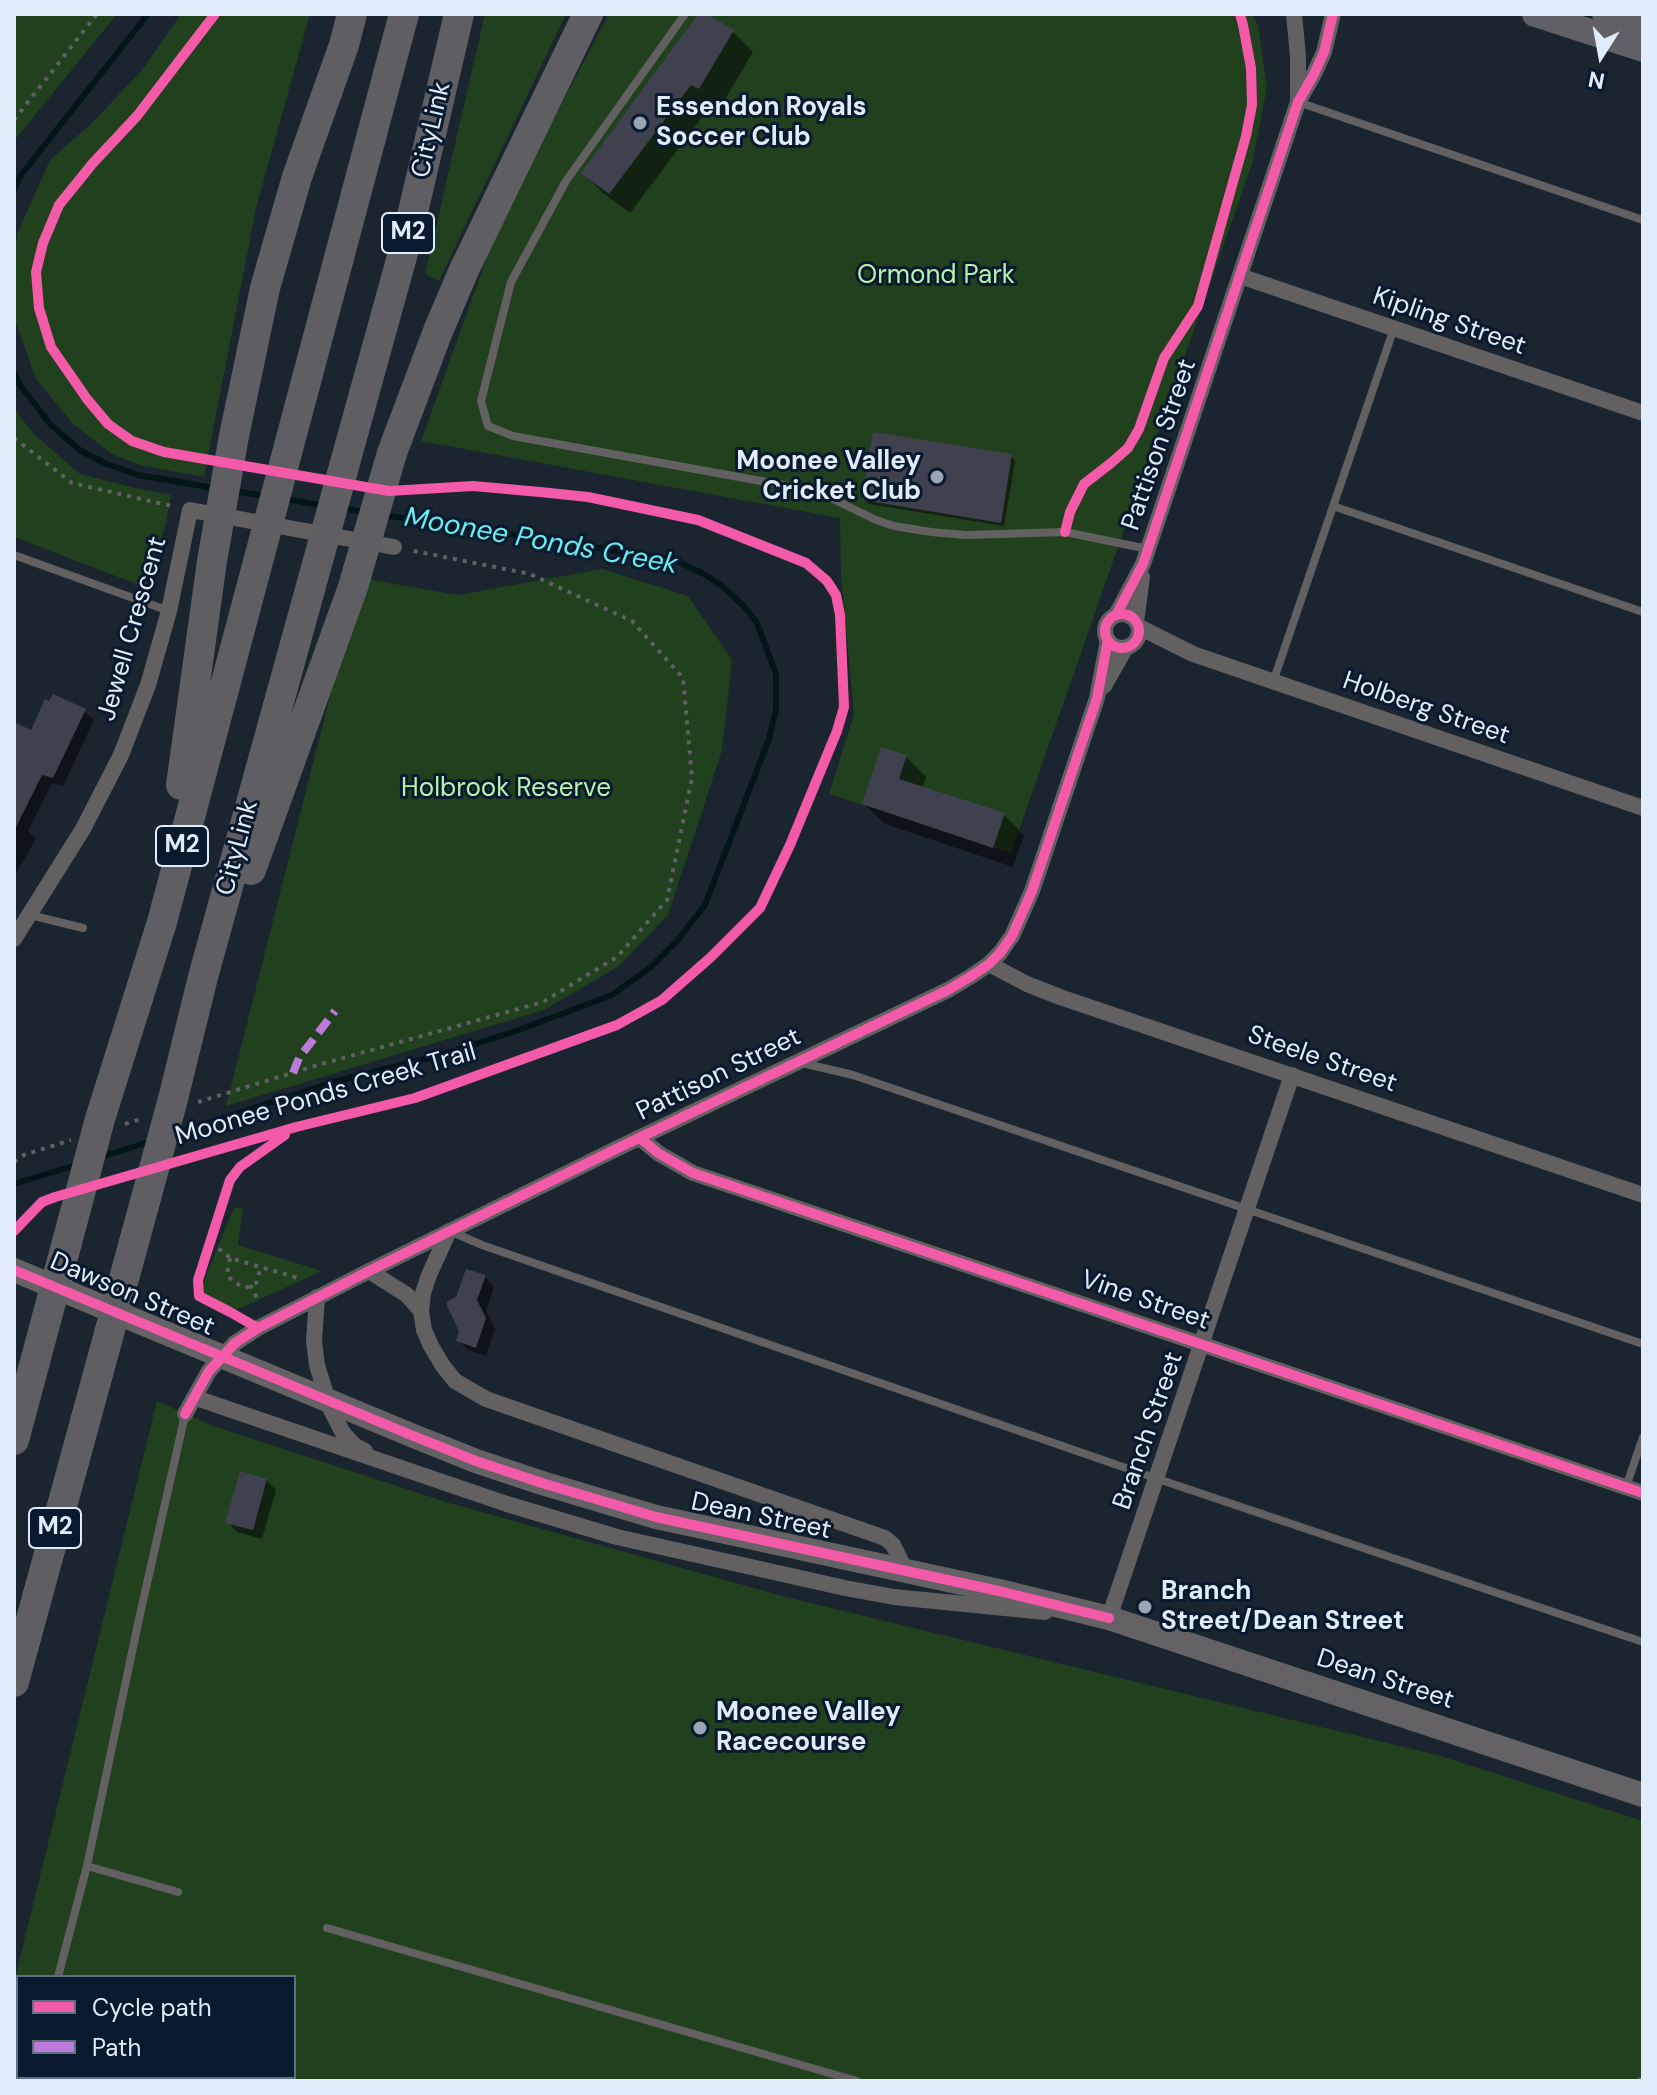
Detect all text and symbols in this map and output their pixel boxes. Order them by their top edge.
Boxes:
north arrow [1561,16,1641,96]
text: N [1586,64,1607,96]
street label: CityLink [406,79,458,181]
place label: Essendon Royals Soccer Club [656,92,867,154]
marker: Essendon Royals Soccer Club [631,114,649,132]
road number: M2 [382,213,434,253]
park label: Ormond Park [857,260,1015,292]
street label: Kipling Street [1368,281,1530,363]
street label: Pattison Street [1116,355,1204,535]
place label: Moonee Valley Cricket Club [736,446,921,508]
marker: Moonee Valley Cricket Club [928,468,946,486]
water label: Moonee Ponds Creek [402,501,680,583]
street label: Jewell Crescent [92,533,174,725]
street label: Holberg Street [1338,666,1514,752]
park label: Holbrook Reserve [401,773,611,805]
street label: CityLink [210,797,266,899]
road number: M2 [156,826,208,866]
street label: Steele Street [1243,1020,1401,1100]
street label: Pattison Street [632,1022,806,1128]
street label: Moonee Ponds Creek Trail [172,1037,480,1153]
street label: Dawson Street [45,1246,219,1344]
street label: Vine Street [1077,1264,1213,1338]
street label: Branch Street [1107,1348,1191,1514]
street label: Dean Street [688,1487,834,1547]
road number: M2 [29,1508,81,1548]
place label: Branch Street/Dean Street [1161,1576,1404,1638]
marker: Branch Street/Dean Street [1136,1598,1154,1616]
street label: Dean Street [1313,1643,1457,1717]
place label: Moonee Valley Racecourse [716,1697,901,1758]
marker: Moonee Valley Racecourse [691,1719,709,1737]
legend [16,1975,296,2079]
text: Cycle path [92,1992,211,2023]
text: Path [92,2032,141,2063]

